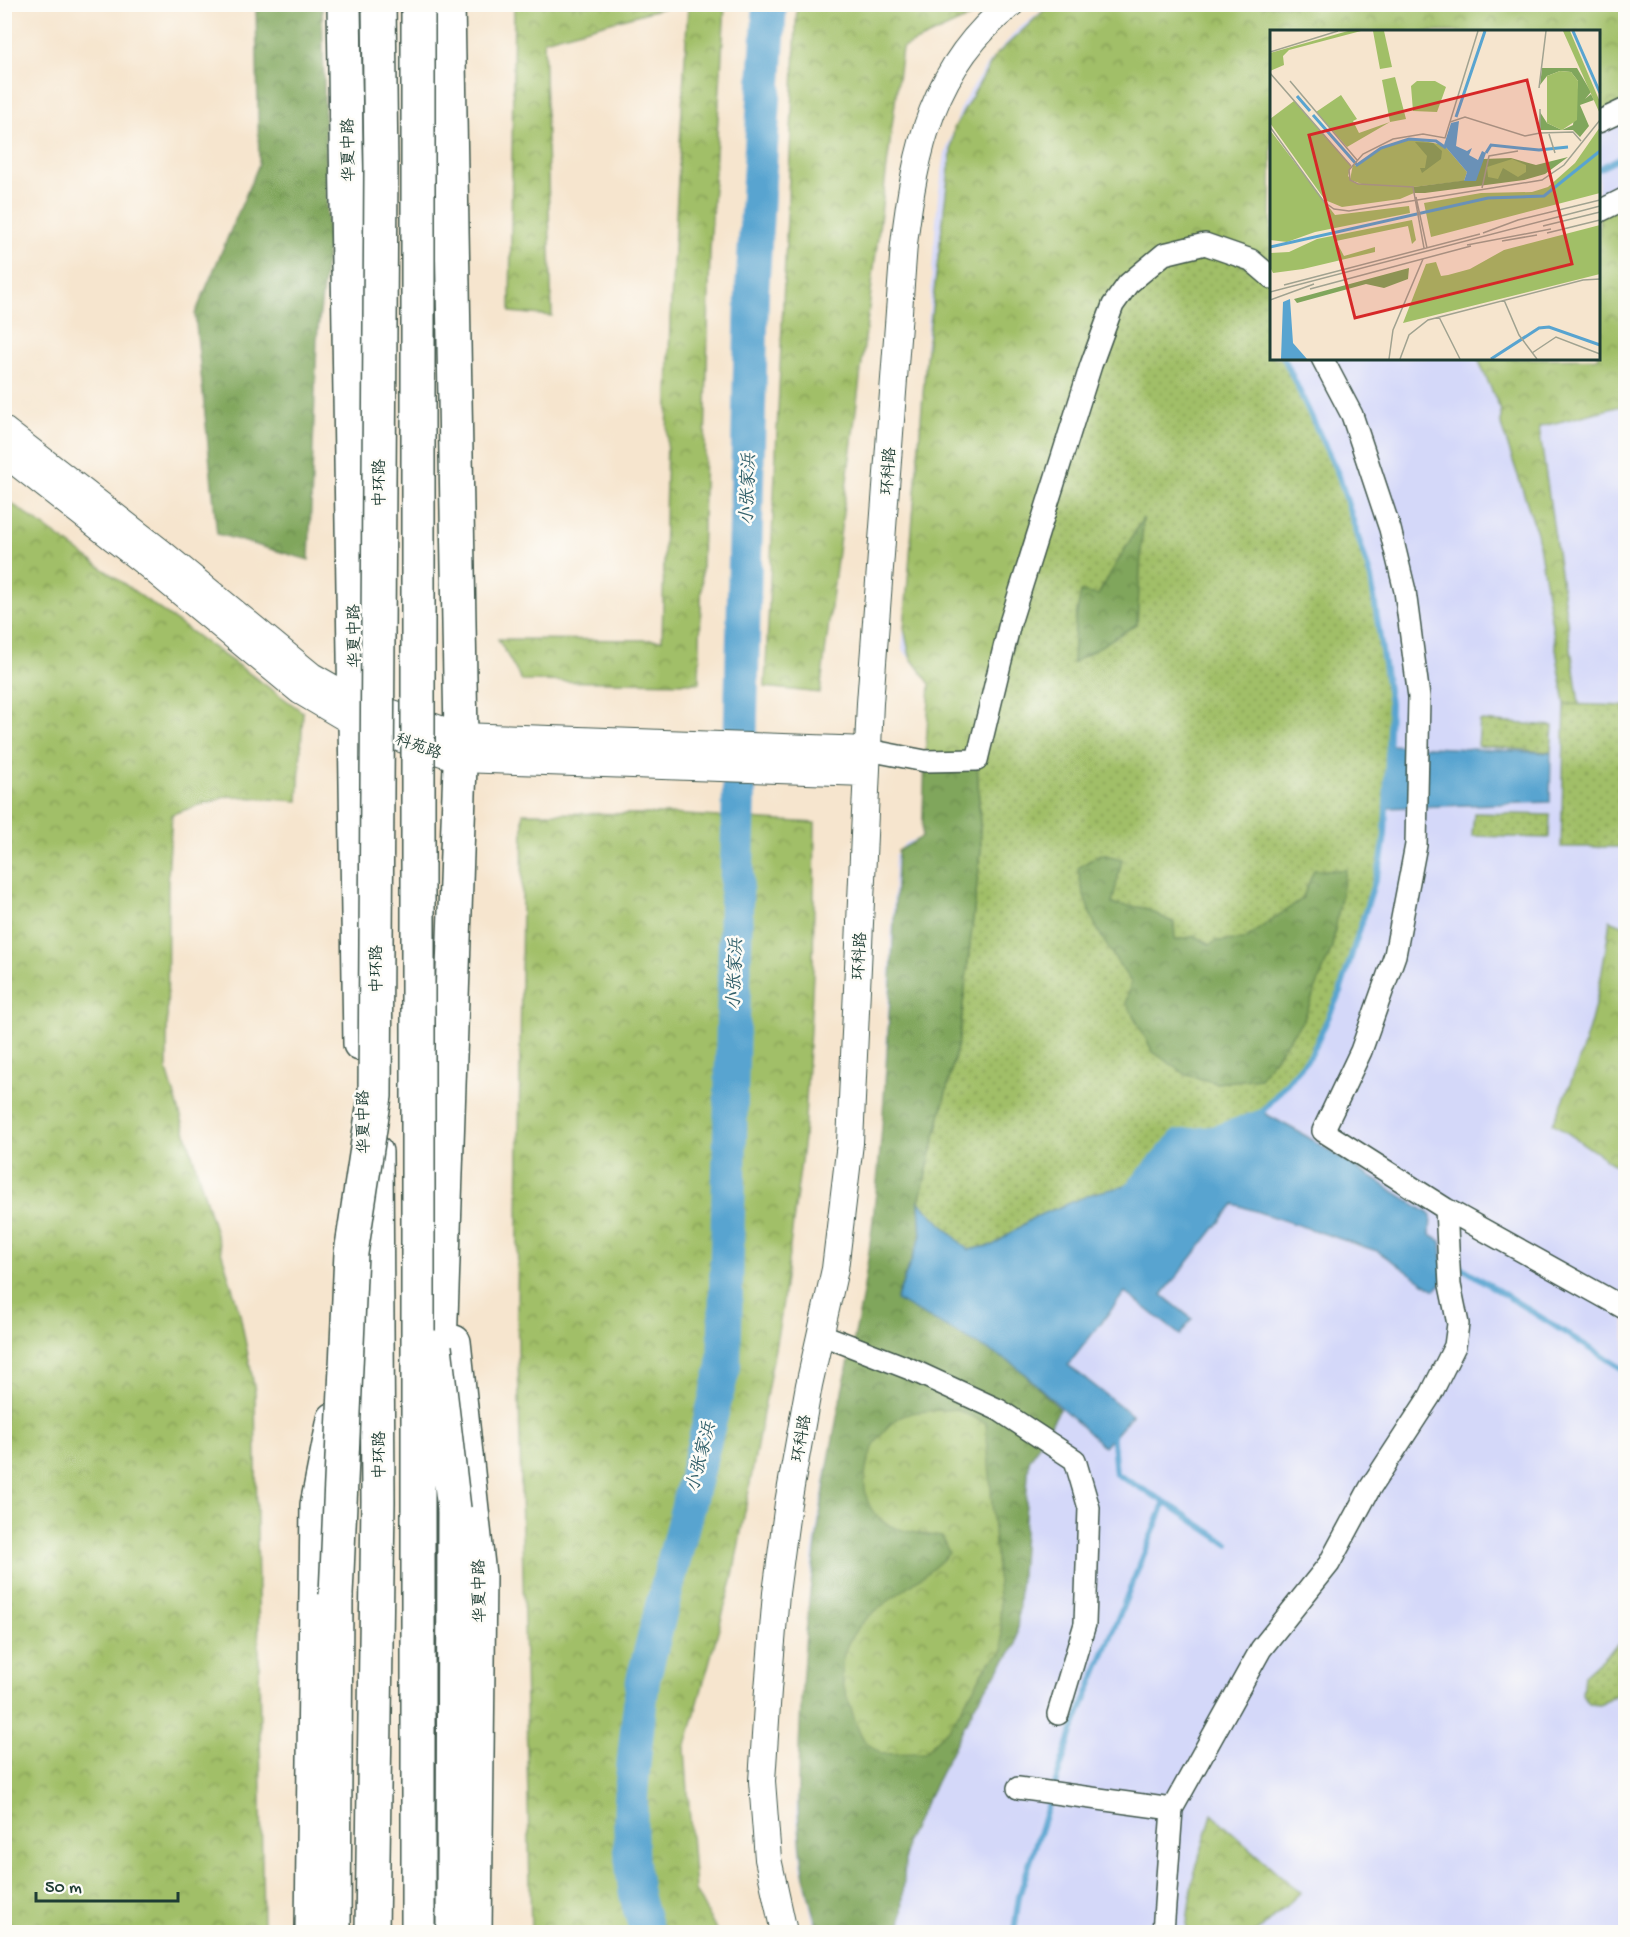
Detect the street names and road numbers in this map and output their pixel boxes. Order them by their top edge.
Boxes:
street label: 华夏中路 [338,118,361,182]
street label: 环科路 [877,446,902,496]
street label: 中环路 [370,459,391,507]
street label: 华夏中路 [344,604,367,668]
street label: 科苑路 [392,730,444,765]
street label: 环科路 [849,932,872,981]
street label: 中环路 [367,945,388,993]
street label: 华夏中路 [353,1090,376,1154]
street label: 环科路 [788,1413,817,1464]
street label: 中环路 [370,1431,391,1479]
street label: 华夏中路 [469,1559,492,1623]

